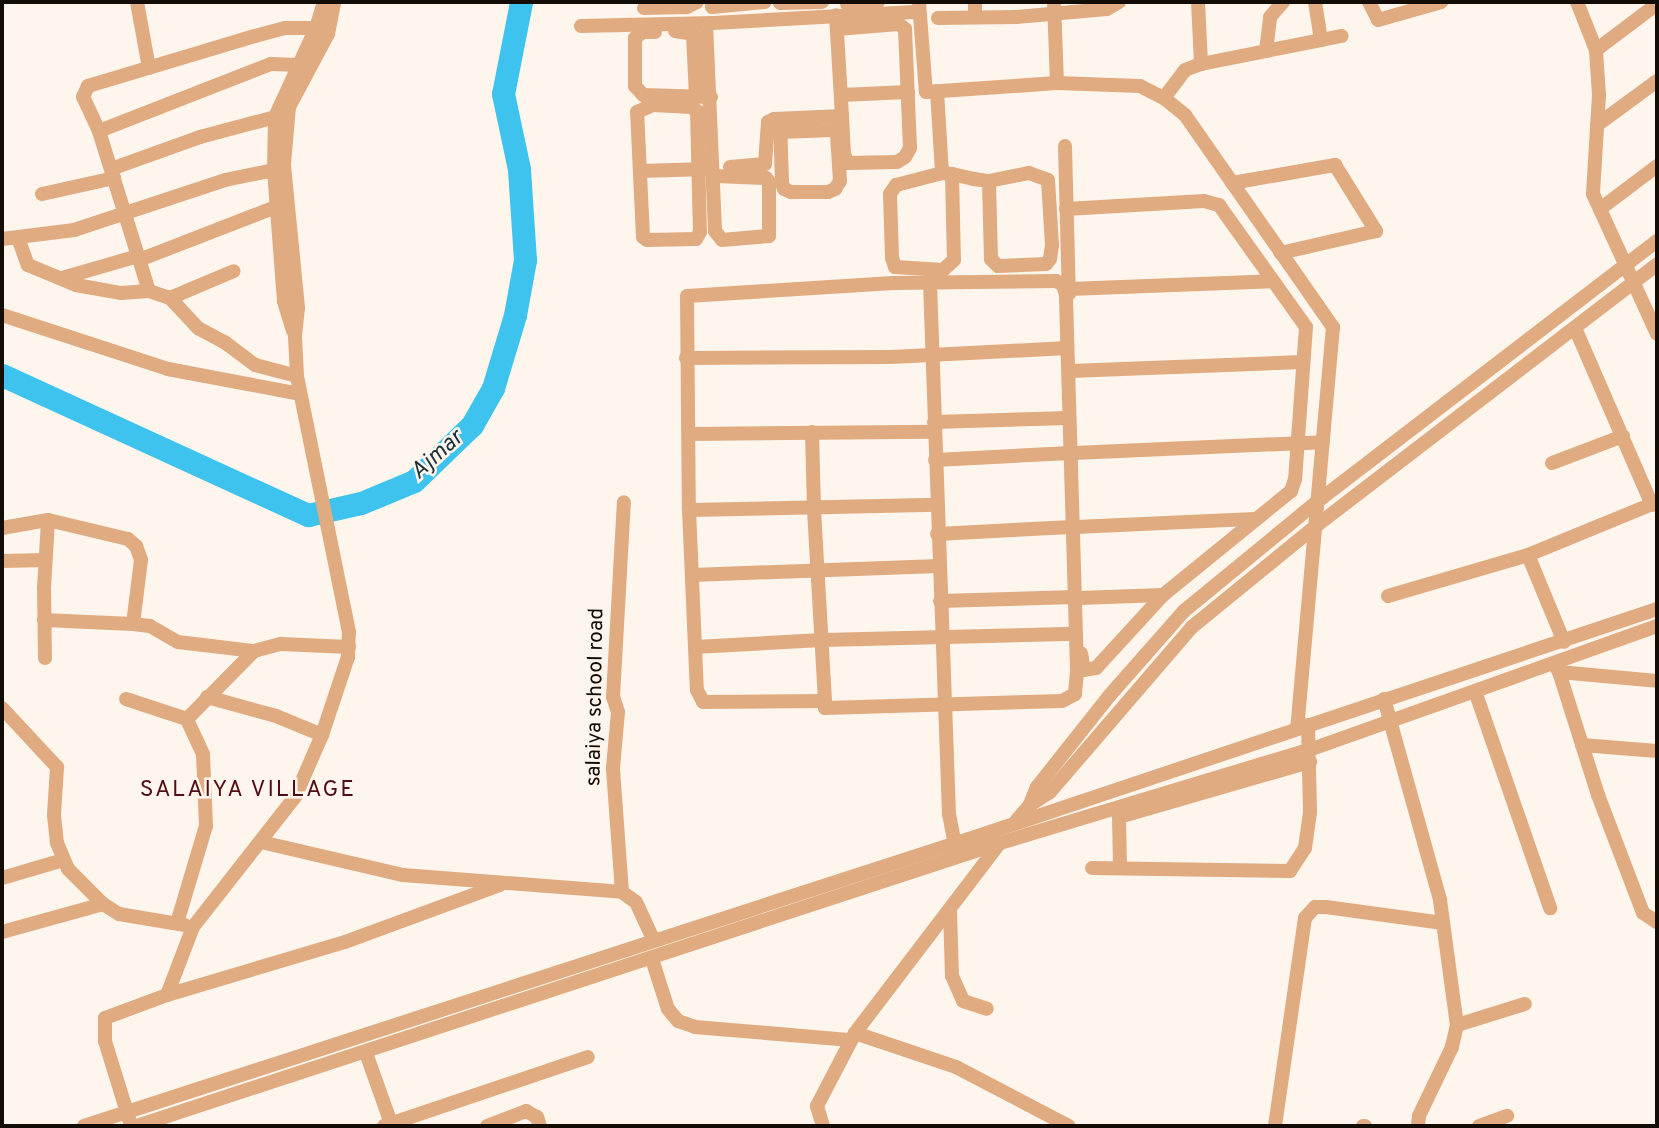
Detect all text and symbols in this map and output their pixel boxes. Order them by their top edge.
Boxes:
water label: Ajmar [406,425,470,487]
street label: salaiya school road [582,608,610,786]
district label: SALAIYA VILLAGE [141,777,355,805]

